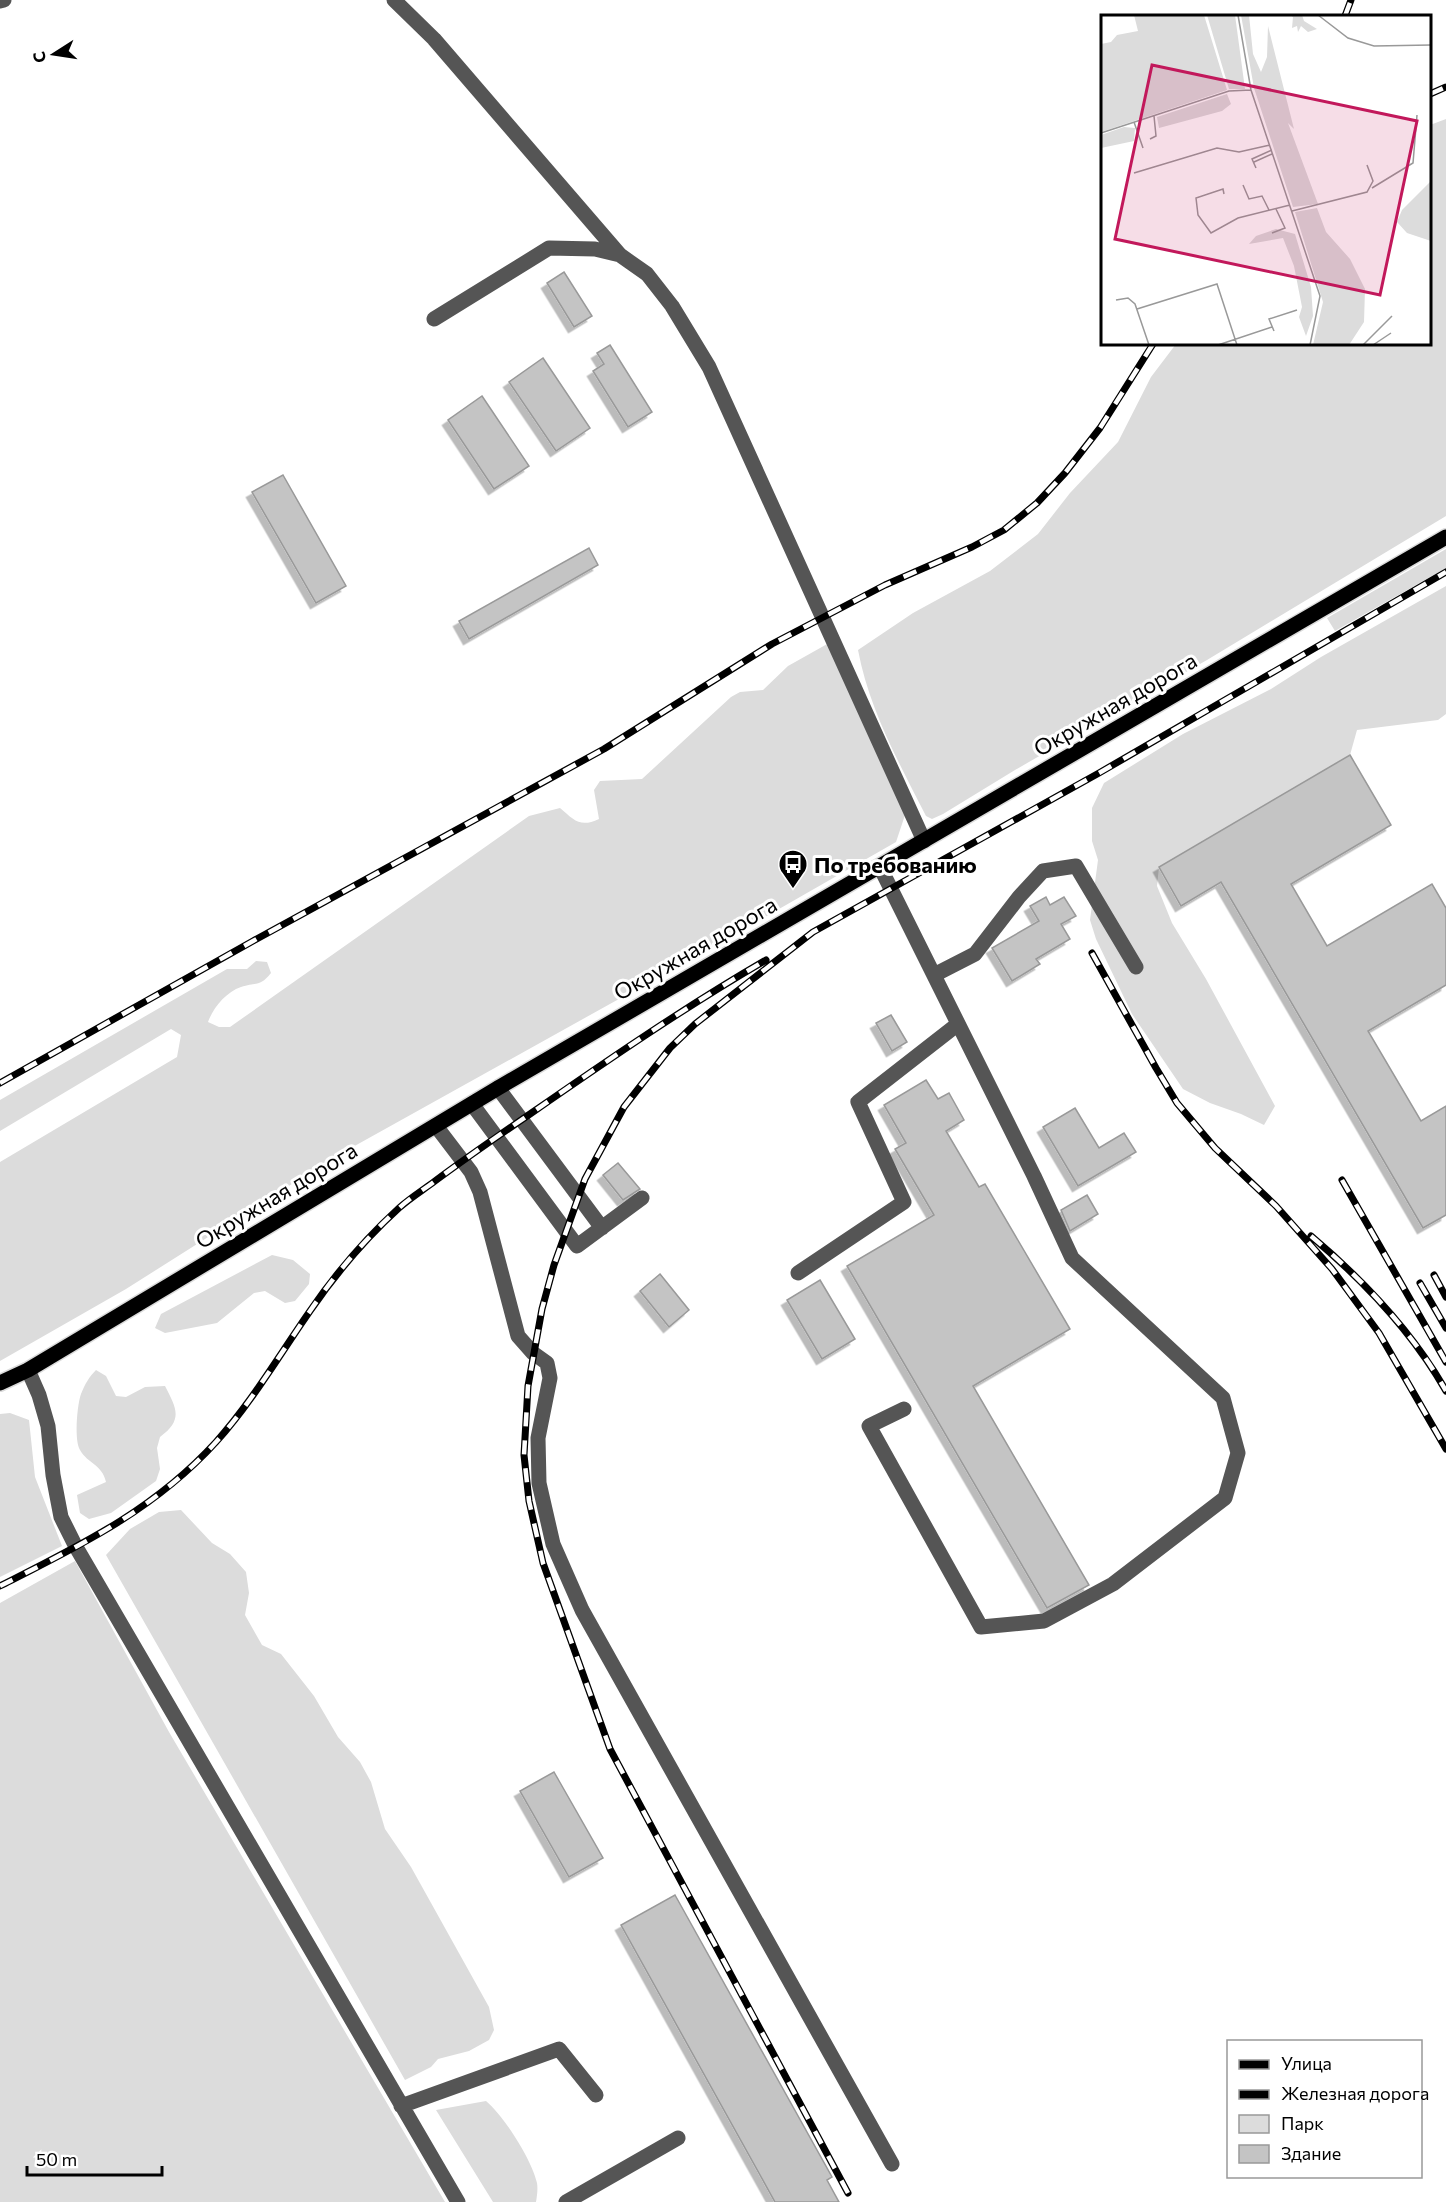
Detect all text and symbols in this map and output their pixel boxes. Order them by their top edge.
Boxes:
inset map [1101,15,1431,345]
north arrow [24,24,84,84]
text: С [28,50,49,65]
street label: Окружная дорога [1029,646,1201,762]
bus stop icon: По требованию [777,848,809,890]
place label: По требованию [814,851,977,878]
street label: Окружная дорога [609,890,781,1006]
street label: Окружная дорога [190,1136,362,1254]
legend [1227,2040,1422,2178]
text: Улица [1281,2052,1332,2074]
text: Железная дорога [1281,2082,1429,2104]
text: Парк [1281,2112,1324,2134]
scale bar [27,2139,162,2177]
text: Здание [1281,2142,1341,2164]
text: 50 m [36,2148,77,2170]

